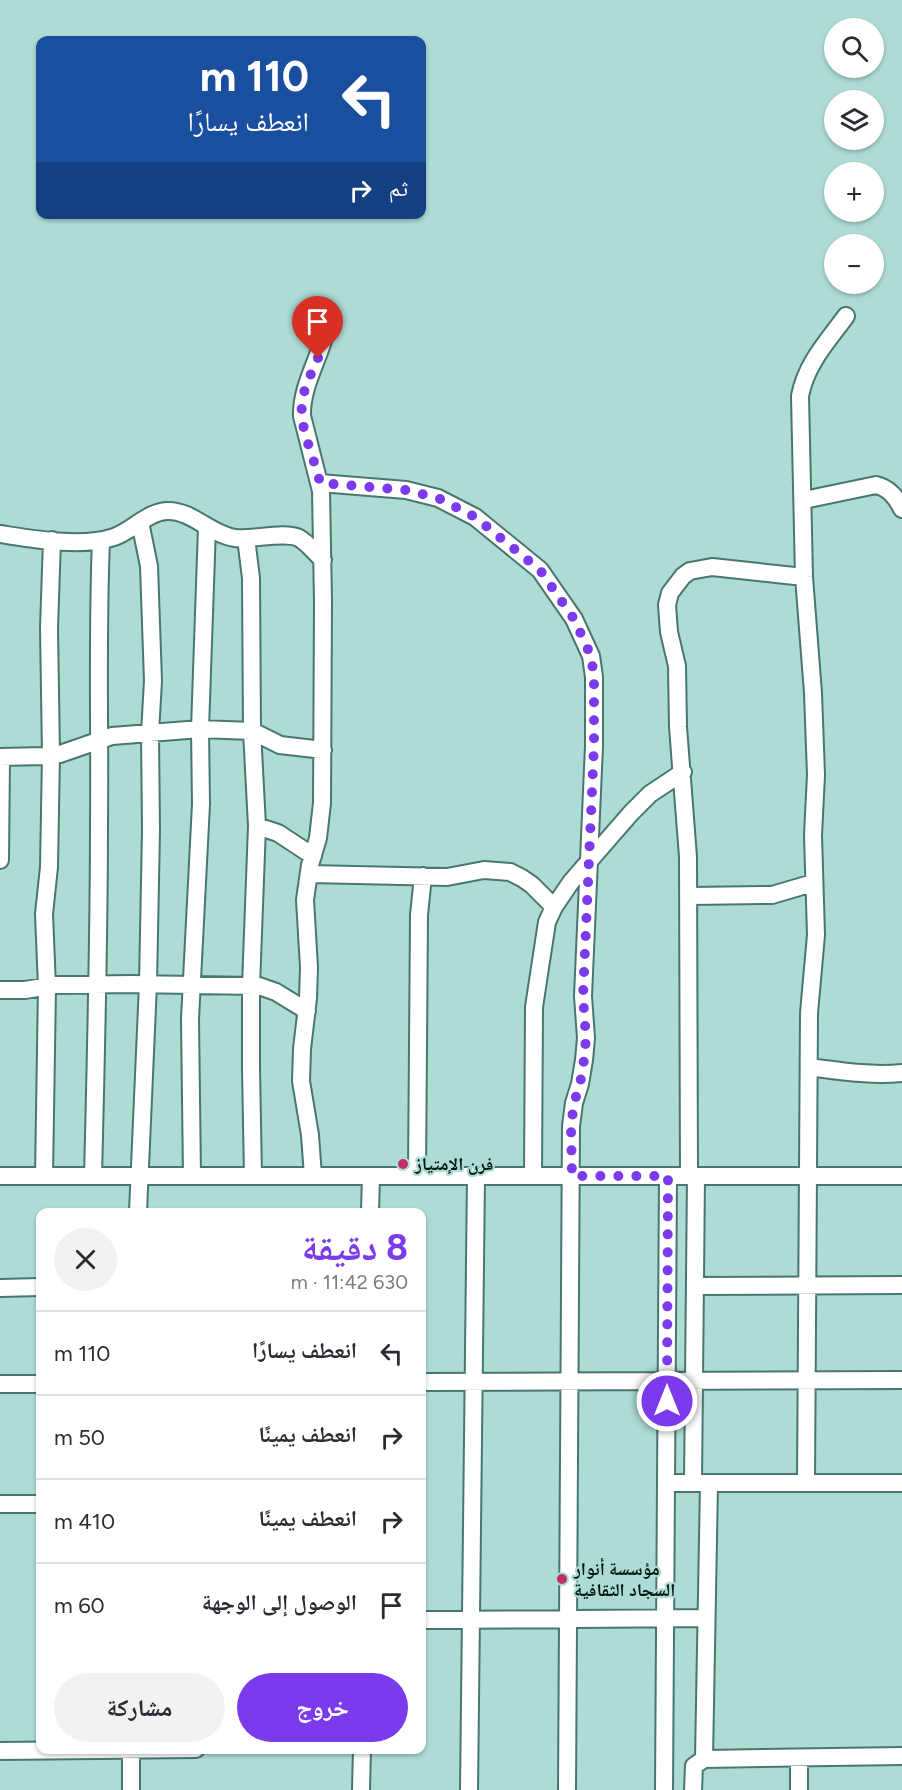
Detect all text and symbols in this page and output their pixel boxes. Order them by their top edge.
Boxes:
map controls [824,18,884,294]
button: search [824,18,884,78]
text: 110 m [200,51,309,102]
icon: left [330,60,408,138]
button: layers [824,90,884,150]
text: انعطف يسارًا [187,105,309,138]
button: + [824,162,884,222]
icon: right [344,174,377,207]
text: ثم [389,175,408,202]
button: − [824,234,884,294]
pin [292,296,343,358]
icon: arrive [301,305,334,338]
place label: فرن الإمتياز [414,1153,493,1175]
marker: فرن الإمتياز [396,1157,410,1171]
text: 8 دقيقة [302,1226,408,1269]
button: close [54,1228,117,1291]
text: 630 m · 11:42 [291,1270,408,1294]
text: انعطف يسارًا [252,1337,357,1364]
icon: left [375,1337,408,1370]
text: 110 m [54,1340,110,1367]
position arrow [635,1369,699,1433]
text: انعطف يمينًا [258,1421,357,1448]
icon: right [375,1421,408,1454]
text: 50 m [54,1424,105,1451]
text: انعطف يمينًا [258,1505,357,1532]
icon: right [375,1505,408,1538]
text: 410 m [54,1508,115,1535]
place label: مؤسسة أنوار السجاد الثقافية [573,1558,675,1601]
marker: مؤسسة أنوار السجاد الثقافية [555,1572,569,1586]
text: الوصول إلى الوجهة [202,1589,357,1616]
icon: arrive [375,1589,408,1622]
text: 60 m [54,1592,105,1619]
button: مشاركة [54,1673,225,1742]
button: خروج [237,1673,408,1742]

